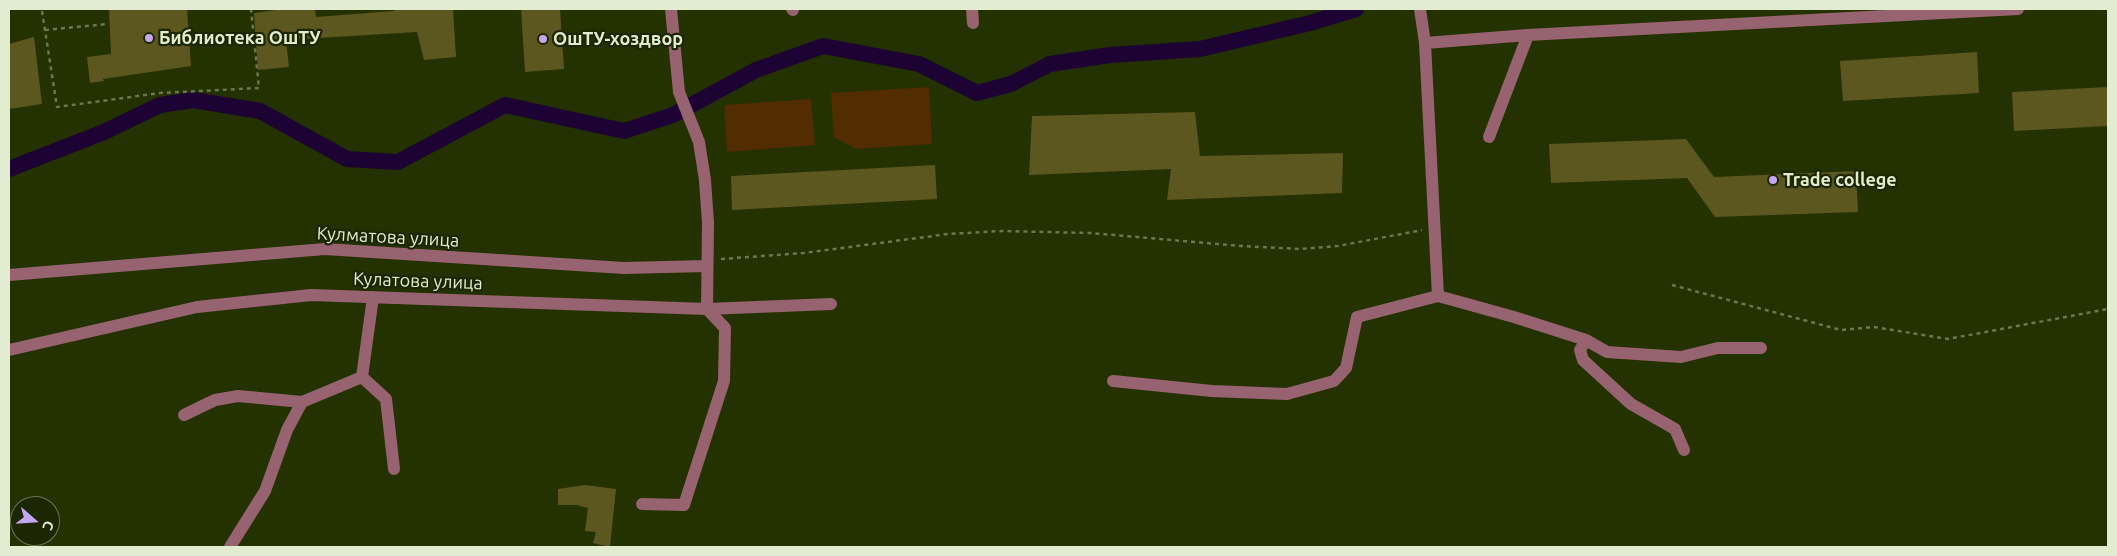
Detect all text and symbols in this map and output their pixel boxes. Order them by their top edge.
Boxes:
place label: Библиотека ОшТУ [159,27,321,49]
place label: ОшТУ-хоздвор [553,28,683,50]
marker: Библиотека ОшТУ [143,32,155,44]
marker: ОшТУ-хоздвор [537,33,549,45]
place label: Trade college [1783,169,1897,191]
marker: Trade college [1767,174,1779,186]
street label: Кулматова улица [316,222,460,252]
street label: Кулатова улица [353,268,483,294]
north arrow [10,496,60,546]
text: С [39,519,57,532]

